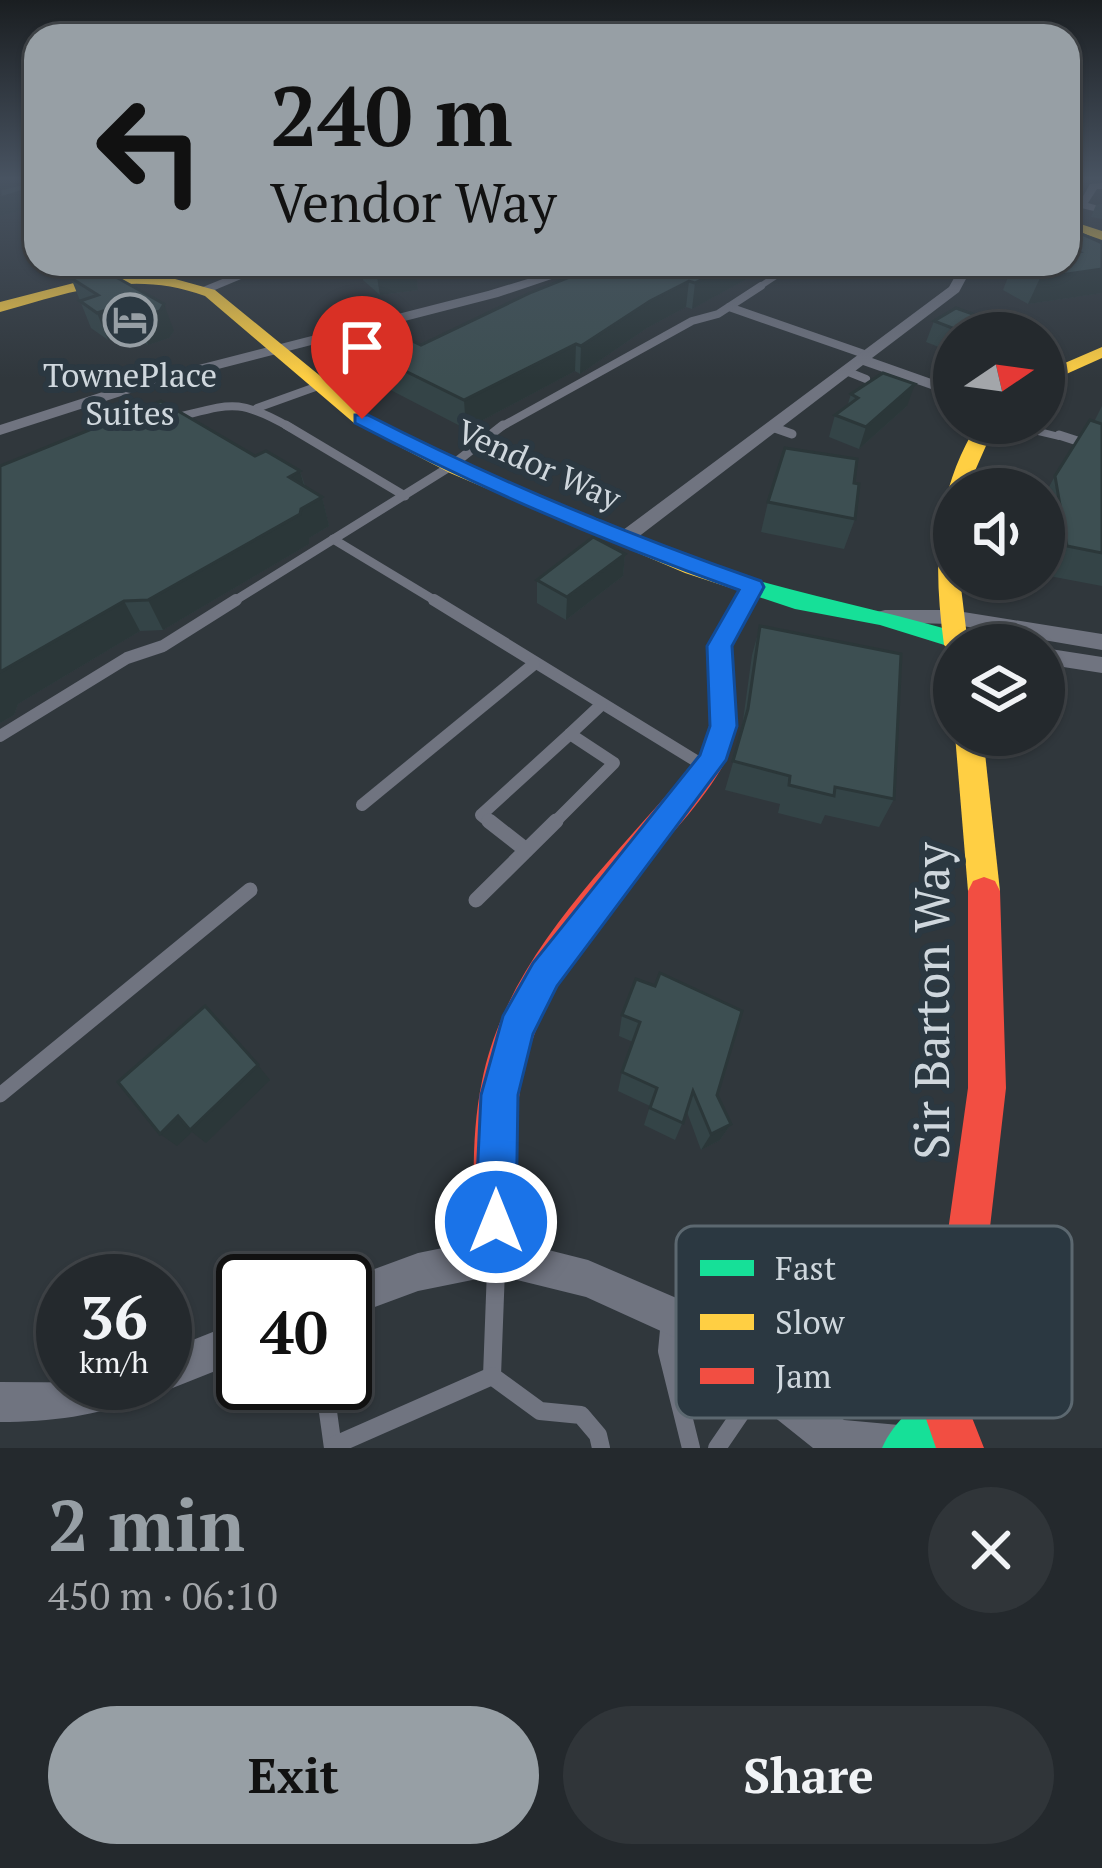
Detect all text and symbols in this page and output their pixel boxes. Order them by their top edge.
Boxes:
text: 240 m [270,59,513,170]
icon: left [72,72,228,228]
text: Vendor Way [270,166,556,237]
hotel icon: TownePlace Suites [102,292,158,348]
pin [311,296,413,419]
north arrow [933,312,1065,444]
map controls [933,312,1065,756]
icon: arrive [329,314,395,380]
place label: TownePlace Suites [43,353,217,434]
street label: Vendor Way [450,409,629,520]
button: sound [933,468,1065,600]
button: layers [933,624,1065,756]
street label: Sir Barton Way [899,842,963,1160]
position arrow [433,1159,559,1285]
legend [676,1226,1072,1418]
text: Fast [775,1246,836,1289]
speed limit sign: 40 [216,1254,372,1410]
text: 36 [80,1277,148,1356]
text: Slow [775,1300,845,1343]
text: km/h [79,1342,149,1382]
text: Jam [775,1354,831,1397]
text: 2 min [48,1476,245,1572]
button: close [928,1487,1054,1613]
text: 450 m · 06:10 [48,1569,278,1621]
button: Exit [48,1706,539,1844]
button: Share [563,1706,1054,1844]

